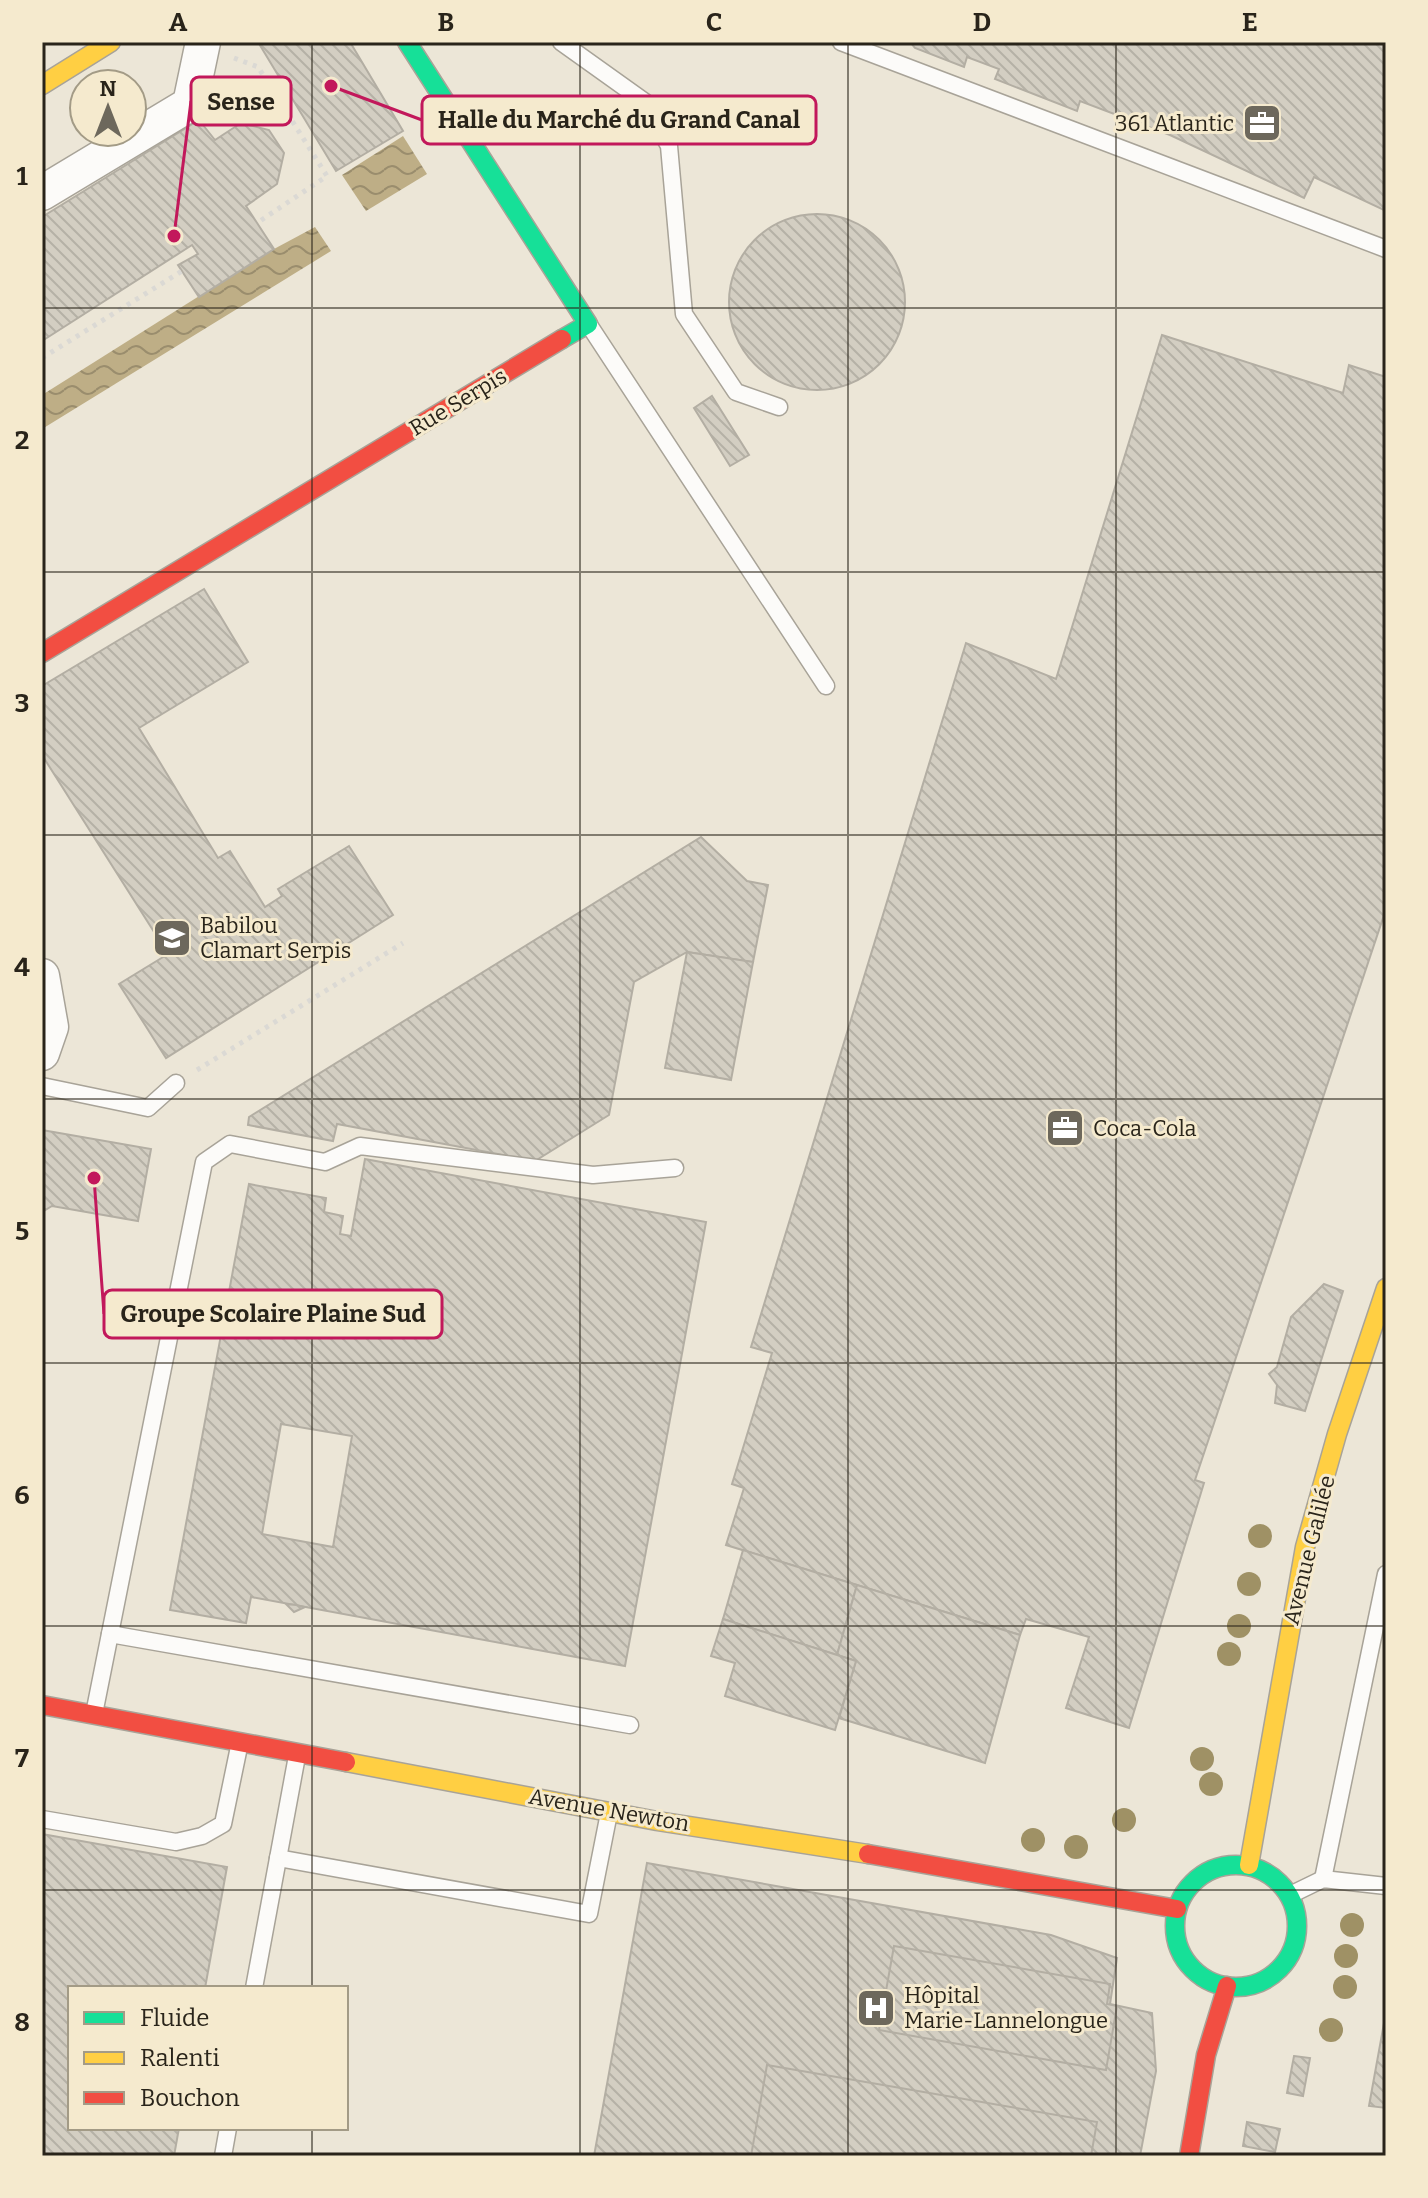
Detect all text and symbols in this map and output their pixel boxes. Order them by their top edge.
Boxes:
text: A [169,7,188,38]
text: B [438,7,454,38]
text: C [706,7,722,38]
text: D [973,7,991,38]
text: E [1242,7,1258,38]
north arrow [68,68,148,148]
text: N [100,75,117,102]
callout: Sense [191,77,291,125]
text: Sense [207,88,275,116]
callout: Halle du Marché du Grand Canal [422,96,816,144]
office icon: 361 Atlantic [1241,102,1283,144]
text: Halle du Marché du Grand Canal [438,106,801,134]
place label: 361 Atlantic [1115,110,1234,137]
text: 1 [16,161,28,192]
street label: Rue Serpis [404,362,512,442]
text: 2 [15,425,29,456]
text: 3 [15,688,29,719]
place label: Babilou Clamart Serpis [200,912,351,964]
school or university icon: Babilou Clamart Serpis [151,917,193,959]
text: 4 [14,952,30,983]
office icon: Coca-Cola [1044,1107,1086,1149]
place label: Coca-Cola [1093,1115,1197,1142]
text: 5 [15,1216,29,1247]
callout: Groupe Scolaire Plaine Sud [104,1290,442,1338]
text: Groupe Scolaire Plaine Sud [120,1300,426,1328]
street label: Avenue Galilée [1277,1472,1341,1628]
text: 6 [14,1480,30,1511]
text: 7 [15,1743,29,1774]
street label: Avenue Newton [527,1783,691,1837]
place label: Hôpital Marie-Lannelongue [904,1982,1108,2034]
legend [68,1986,348,2130]
hospital icon: Hôpital Marie-Lannelongue [855,1987,897,2029]
text: Fluide [140,2004,209,2032]
text: 8 [14,2007,30,2038]
text: Ralenti [140,2044,220,2072]
text: Bouchon [140,2084,240,2112]

